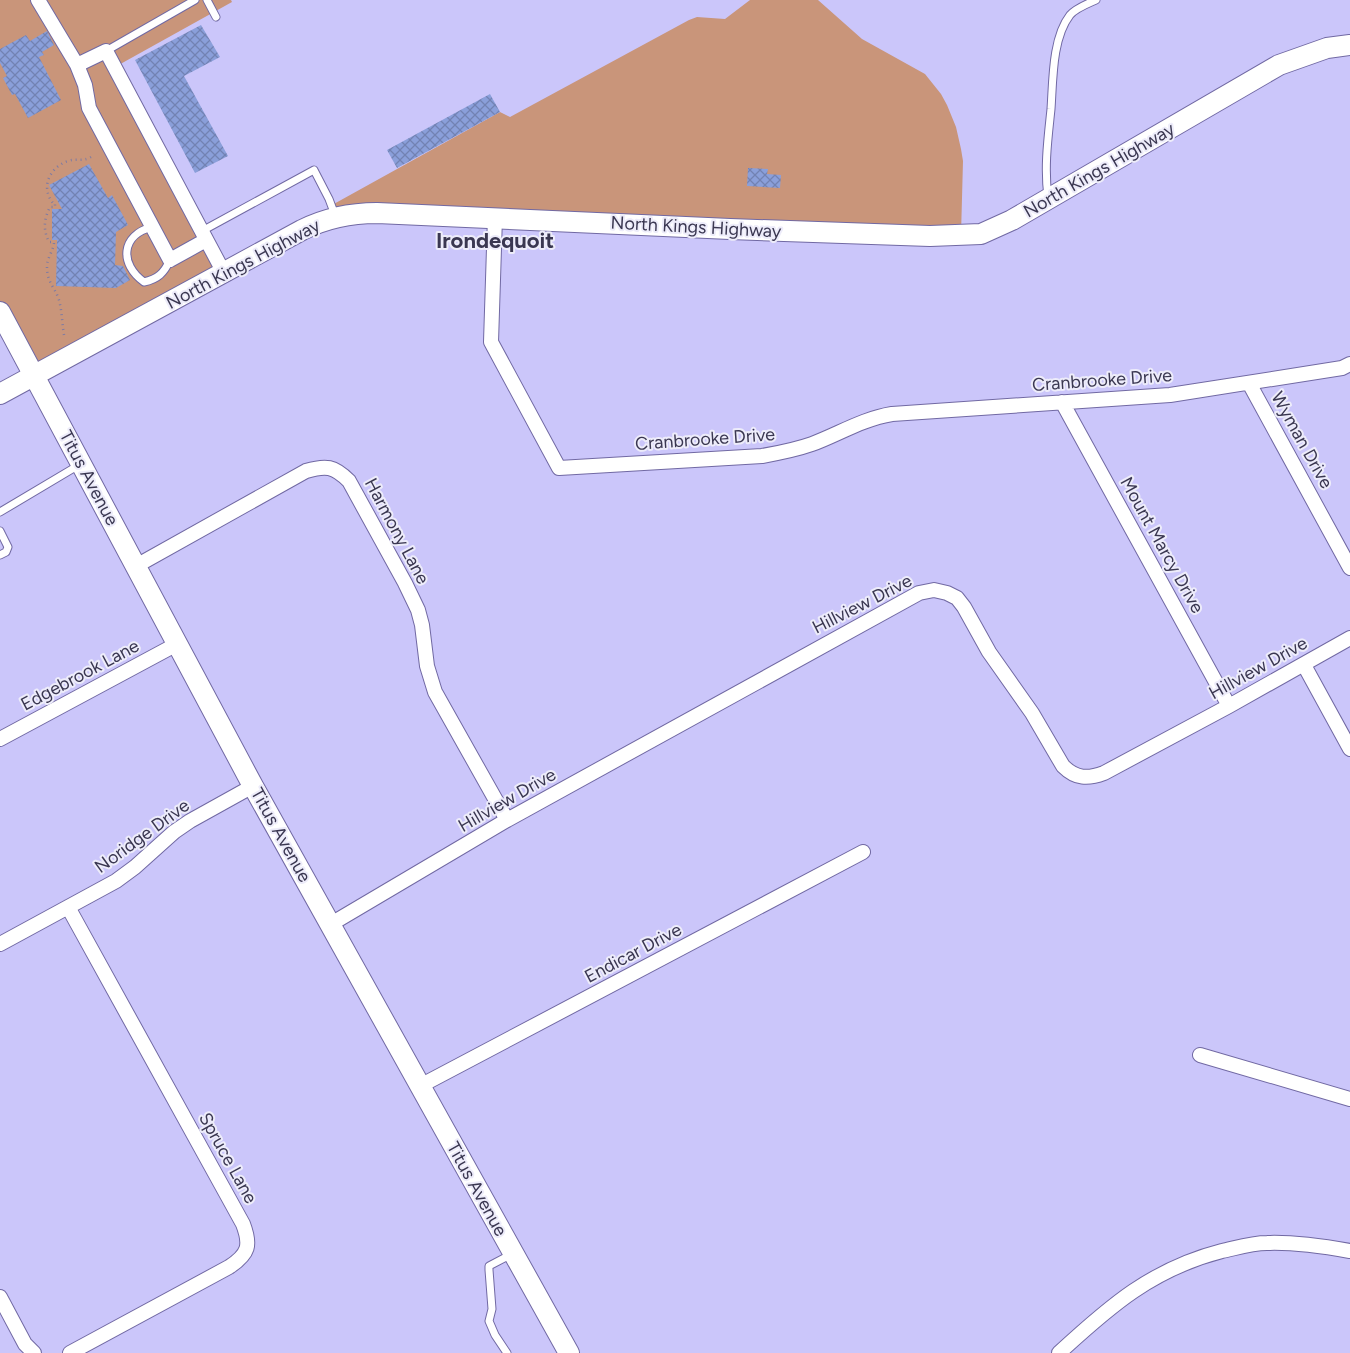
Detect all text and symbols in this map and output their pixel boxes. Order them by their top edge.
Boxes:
street label: North Kings Highway [1019,117,1179,222]
street label: North Kings Highway [610,212,782,242]
street label: North Kings Highway [162,214,324,314]
district label: Irondequoit [436,227,554,254]
street label: Cranbrooke Drive [1031,364,1173,396]
street label: Wyman Drive [1266,388,1338,492]
street label: Cranbrooke Drive [634,423,776,455]
street label: Titus Avenue [55,427,123,530]
street label: Mount Marcy Drive [1115,473,1209,617]
street label: Harmony Lane [360,474,434,588]
street label: Hillview Drive [808,569,916,639]
street label: Hillview Drive [1205,632,1311,704]
street label: Edgebrook Lane [17,635,143,715]
street label: Hillview Drive [454,763,560,837]
street label: Titus Avenue [246,784,316,886]
street label: Noridge Drive [90,794,194,878]
street label: Endicar Drive [581,918,685,988]
street label: Spruce Lane [194,1109,262,1207]
street label: Titus Avenue [442,1138,512,1240]

